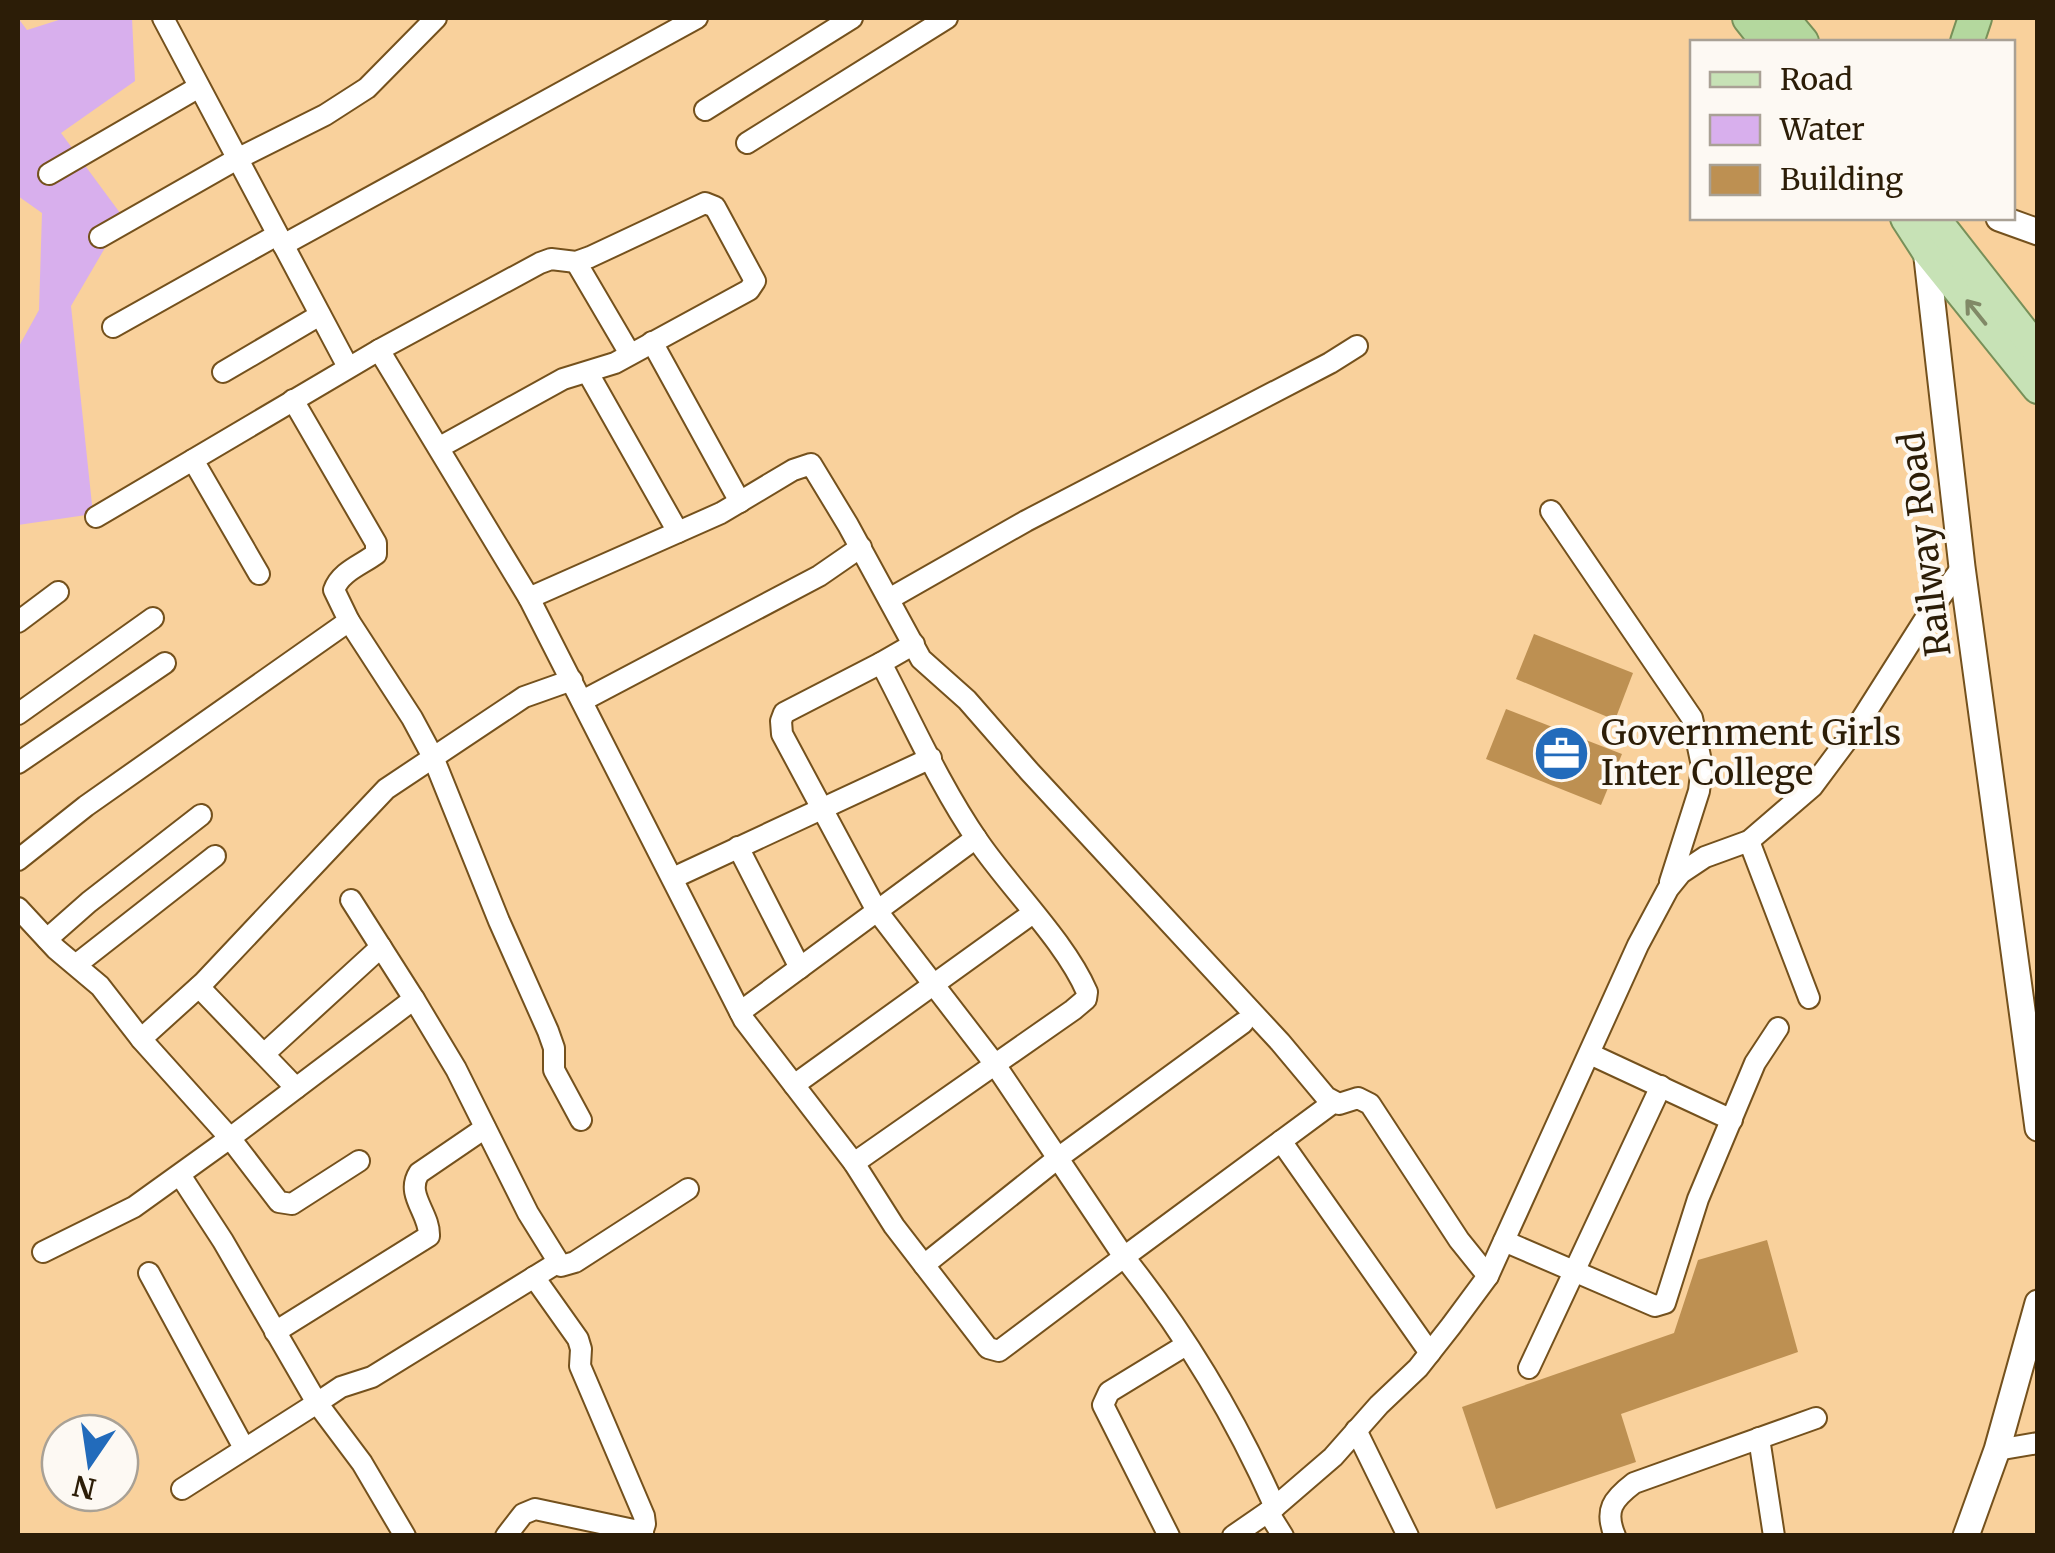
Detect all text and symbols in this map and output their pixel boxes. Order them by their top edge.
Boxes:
legend [1690,40,2015,220]
text: Road [1780,60,1853,98]
text: Water [1779,110,1865,148]
text: Building [1780,160,1903,198]
one-way arrow [1965,299,1987,325]
street label: Railway Road [1889,429,1961,659]
place label: Government Girls Inter College [1601,711,1901,795]
office icon: Government Girls Inter College [1532,723,1592,783]
north arrow [40,1413,140,1513]
text: N [70,1467,99,1507]

